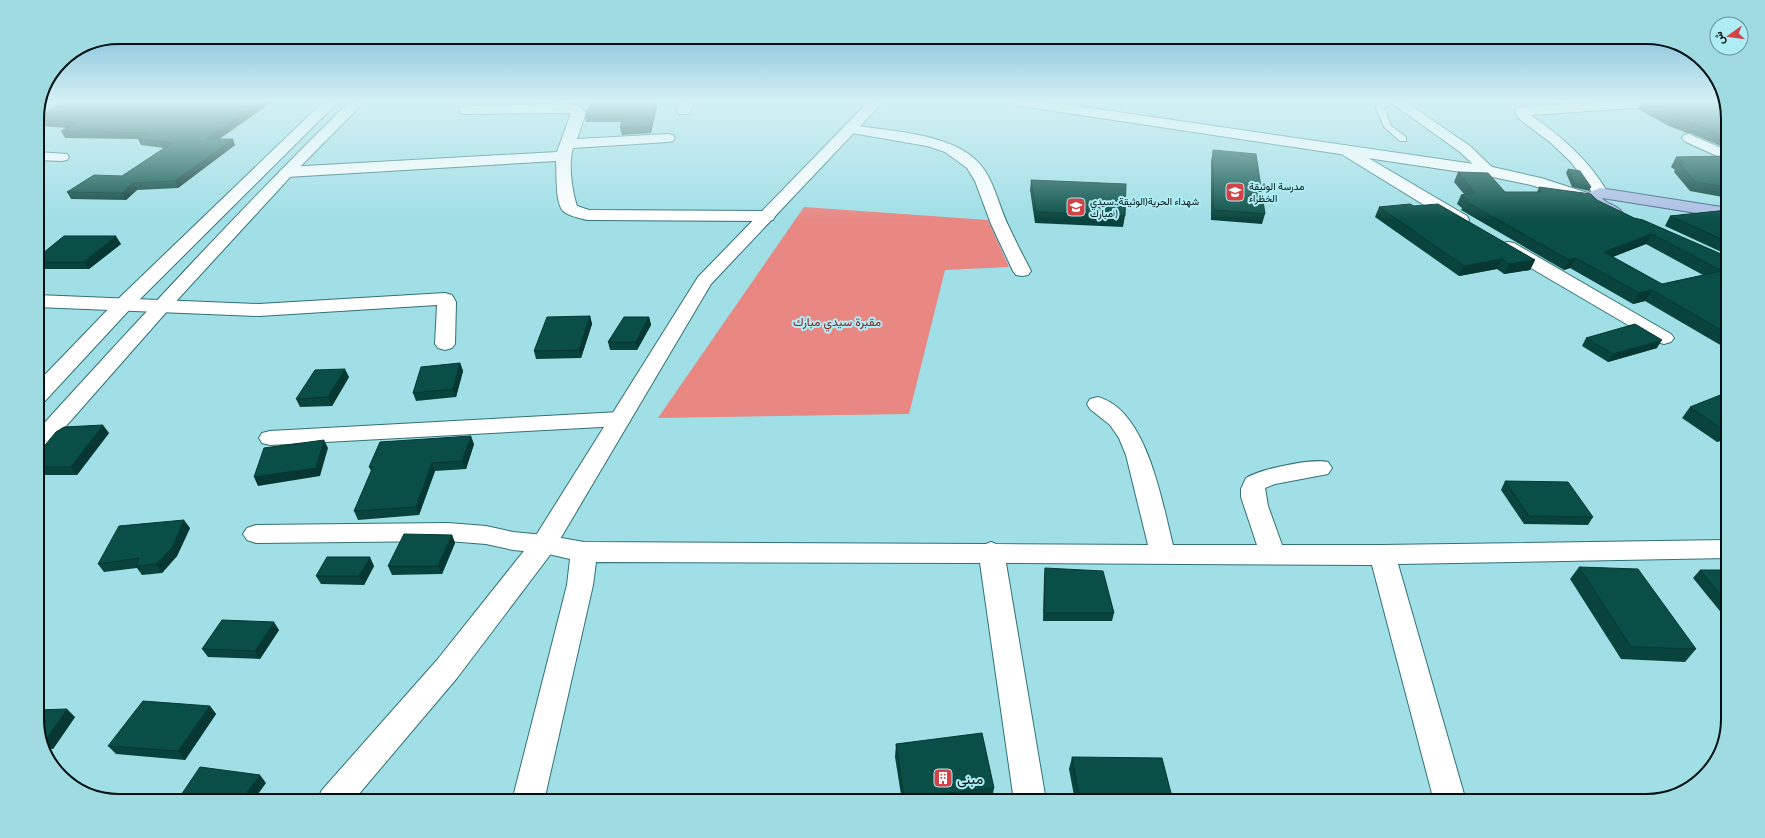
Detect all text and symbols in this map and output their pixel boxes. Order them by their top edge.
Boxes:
north arrow [1709,16,1749,56]
text: ش [1711,30,1728,47]
place label: مدرسة الوثيقة الخظراء [1249,180,1304,205]
school or university icon: مدرسة الوثيقة الخظراء [1224,181,1246,203]
place label: شهداء الحرية(الوثيقة..سيدي امبارك) [1090,195,1199,220]
school or university icon: شهداء الحرية(الوثيقة..سيدي امبارك) [1065,196,1087,218]
park label: مقبرة سيدي مبارك [793,314,881,332]
building icon: مبنى [932,767,954,789]
place label: مبنى [957,770,983,788]

